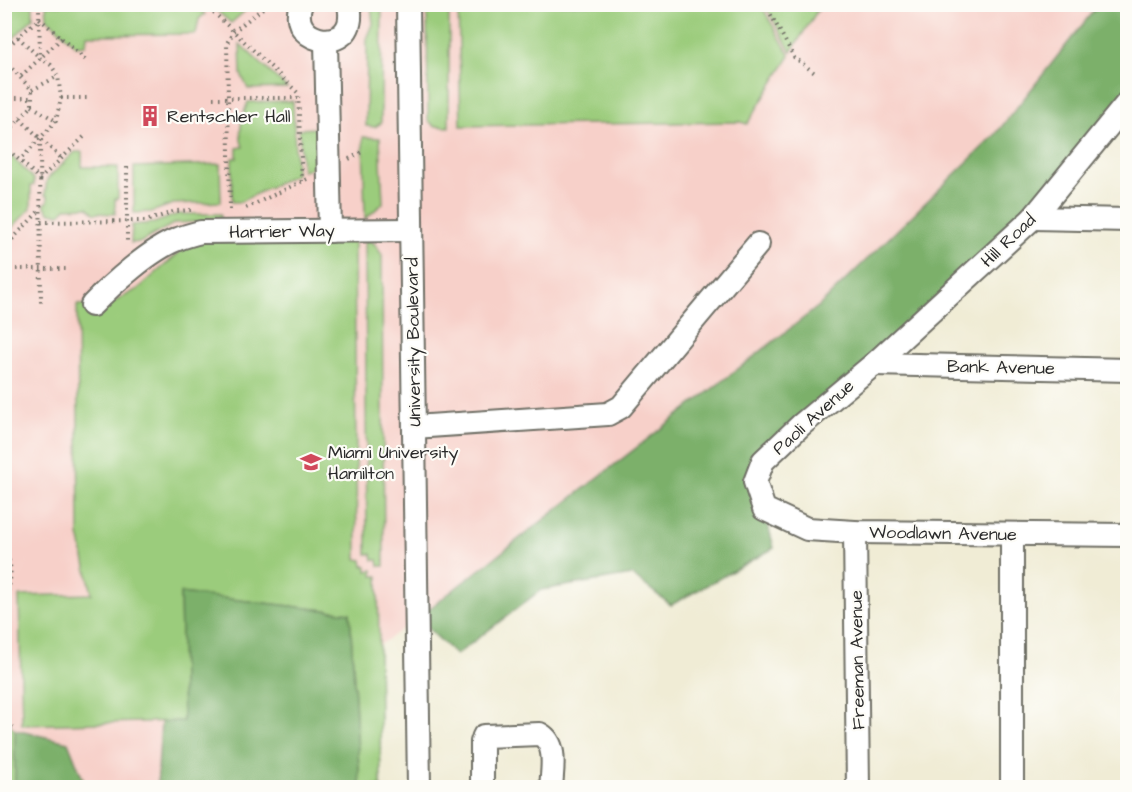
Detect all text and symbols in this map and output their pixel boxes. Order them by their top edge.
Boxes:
building icon: Rentschler Hall [138,104,162,128]
place label: Rentschler Hall [167,104,291,129]
street label: Hill Road [975,208,1041,273]
street label: Harrier Way [229,218,335,246]
street label: University Boulevard [400,257,428,427]
street label: Bank Avenue [947,354,1055,381]
street label: Paoli Avenue [767,374,860,461]
place label: Miami University Hamilton [328,440,459,486]
school or university icon: Miami University Hamilton [299,450,323,474]
street label: Woodlawn Avenue [869,520,1017,547]
street label: Freeman Avenue [844,590,871,730]

